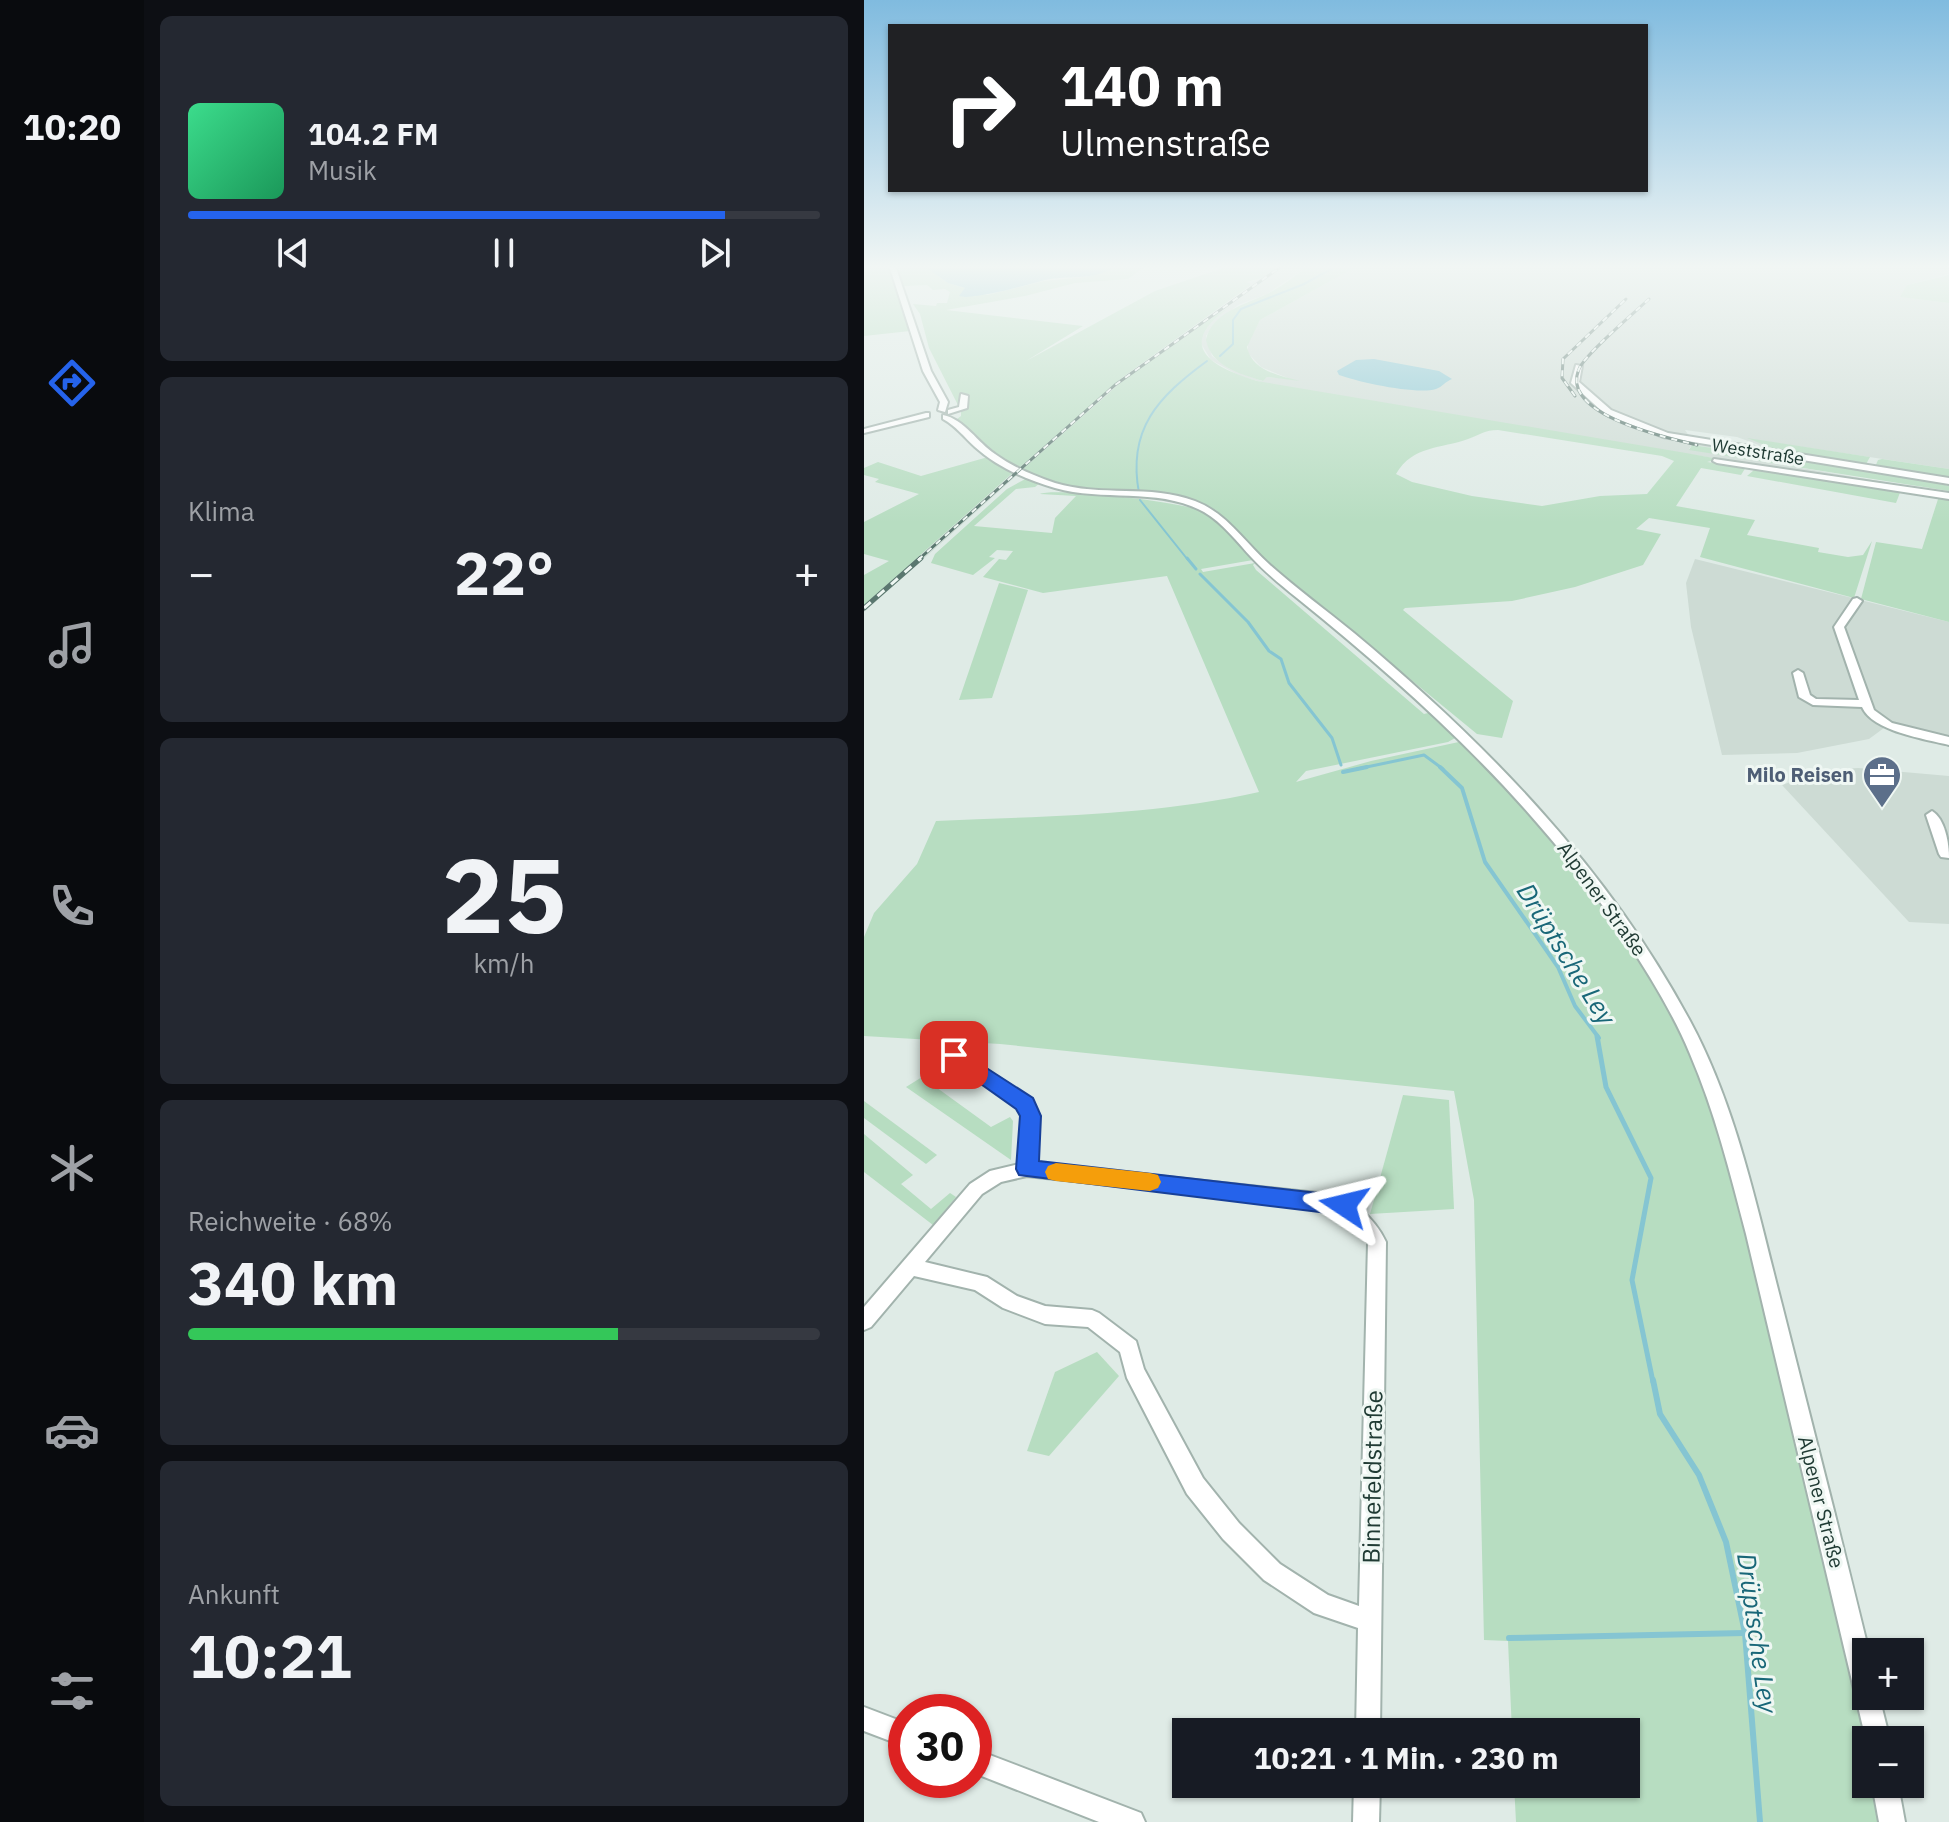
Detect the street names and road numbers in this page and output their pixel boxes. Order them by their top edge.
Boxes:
street label: Weststraße [1710,433,1806,470]
street label: Alpener Straße [1552,836,1653,962]
street label: Binnefeldstraße [1354,1390,1390,1564]
street label: Alpener Straße [1792,1433,1851,1571]

